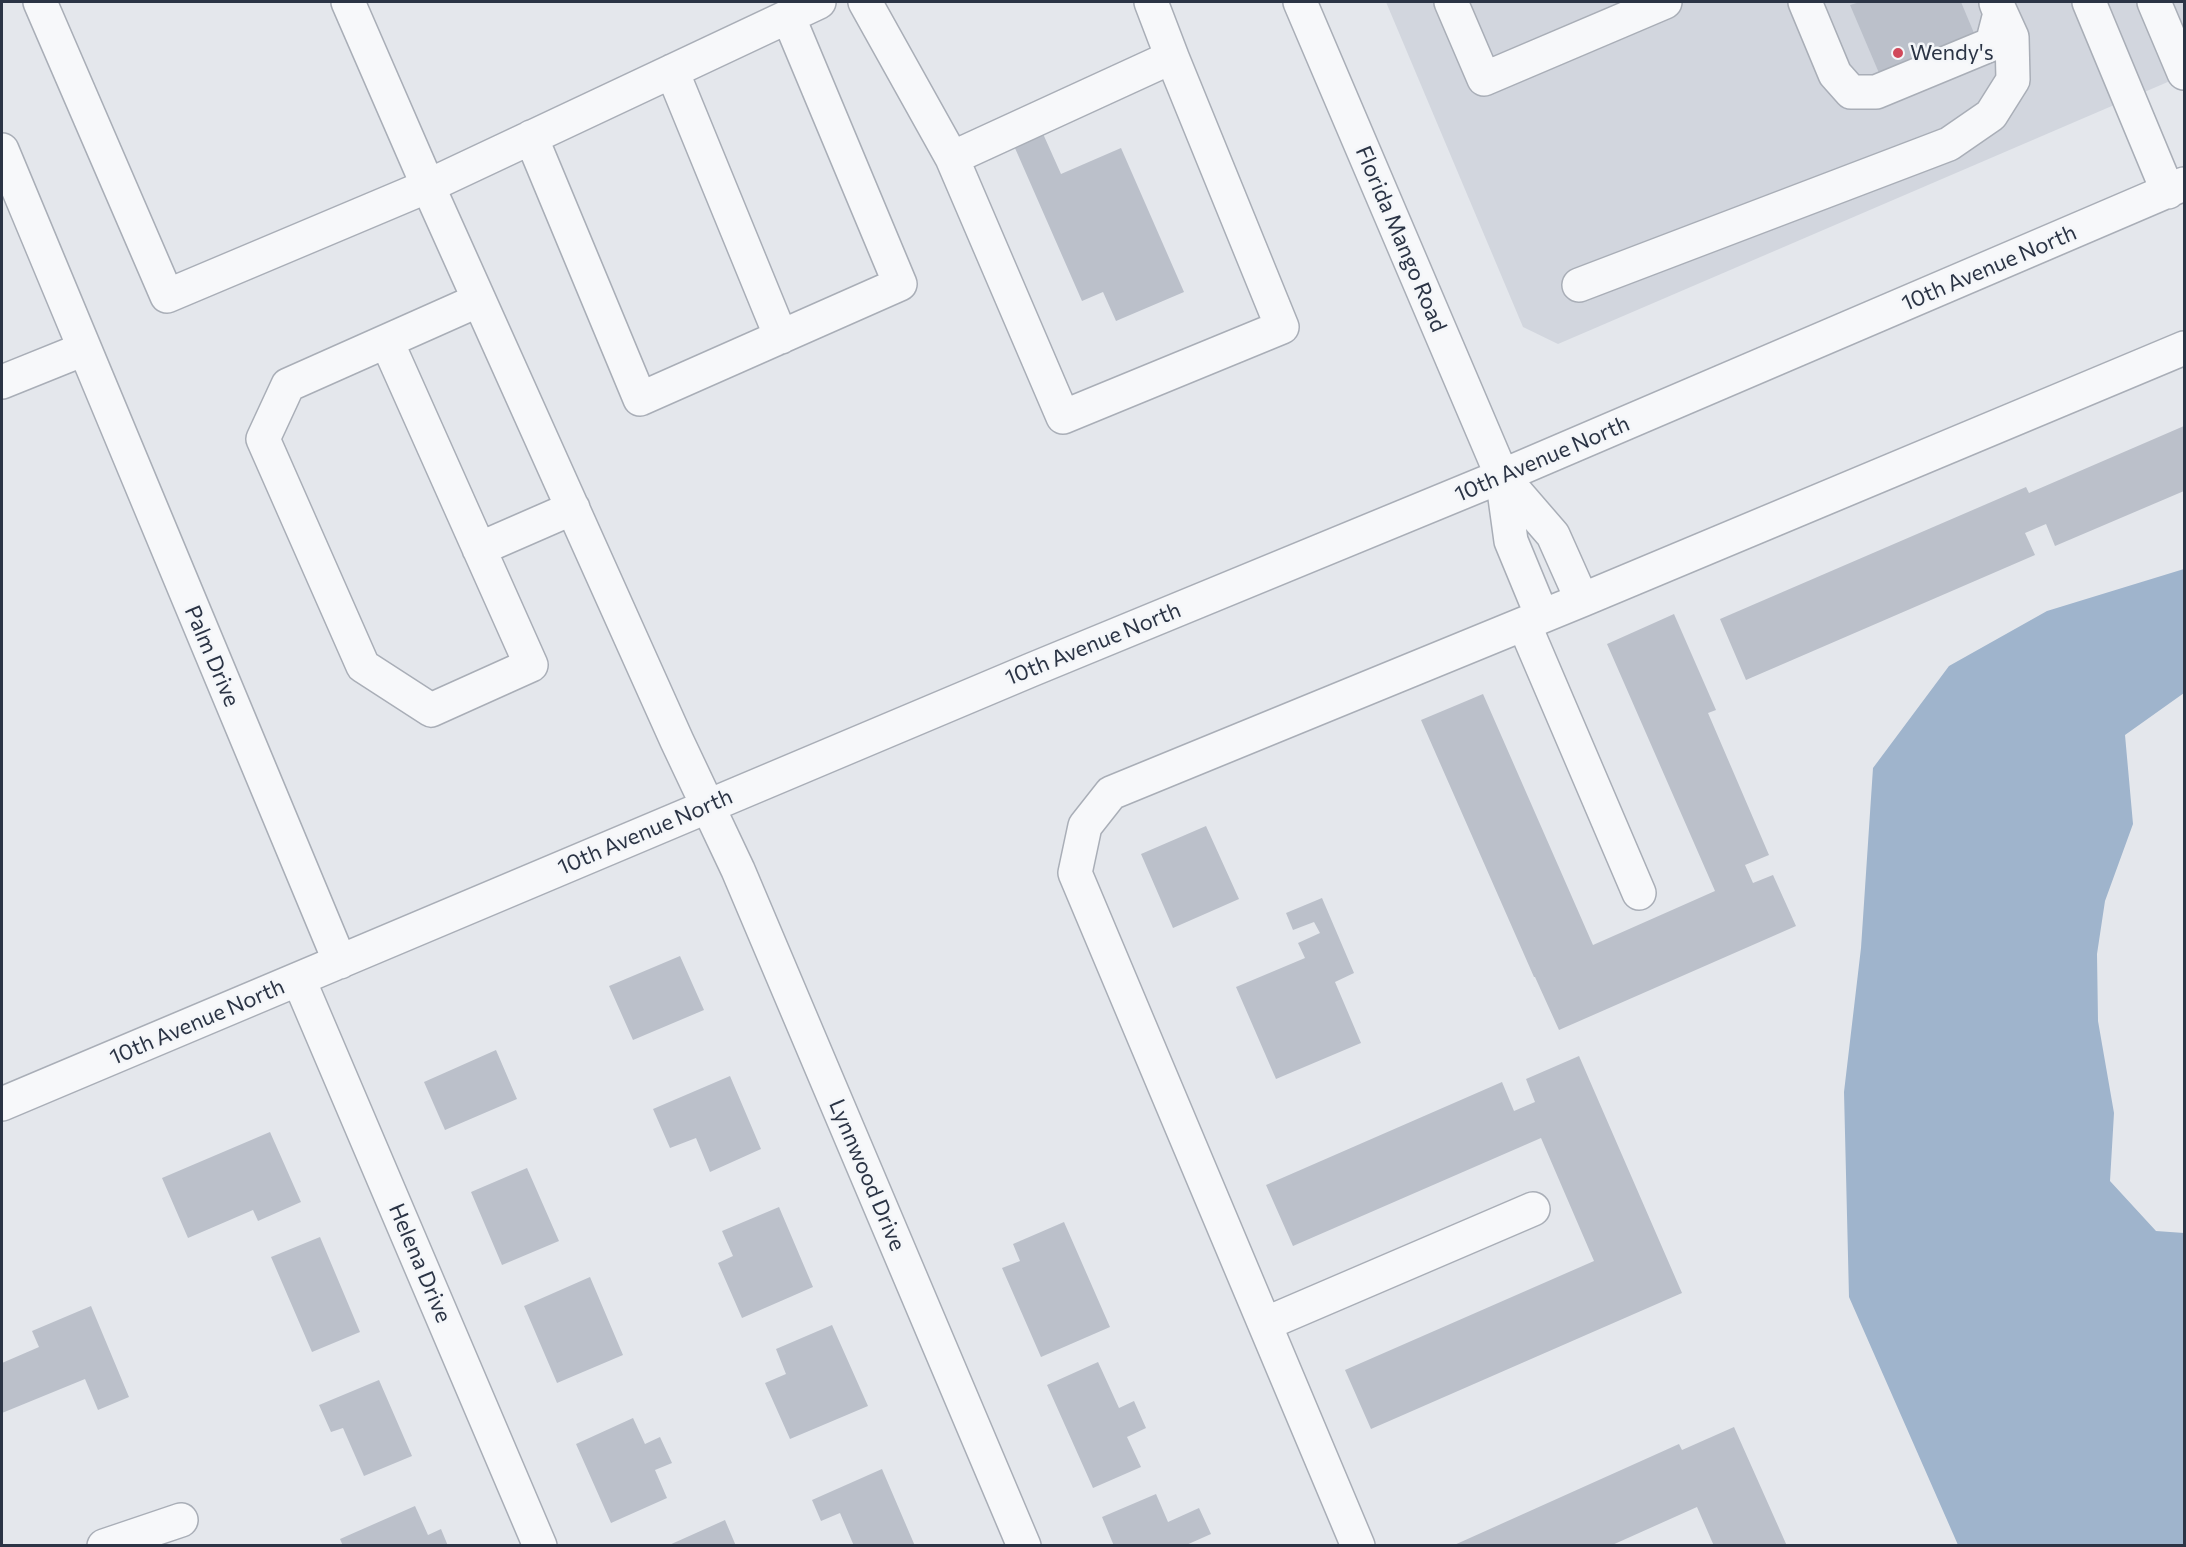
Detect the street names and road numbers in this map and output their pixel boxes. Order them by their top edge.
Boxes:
street label: Florida Mango Road [1350,142,1452,336]
street label: 10th Avenue North [1898,219,2080,317]
street label: 10th Avenue North [1451,410,1633,508]
street label: 10th Avenue North [1001,597,1185,691]
street label: Palm Drive [179,601,245,711]
street label: 10th Avenue North [554,783,736,881]
street label: 10th Avenue North [106,973,288,1071]
street label: Lynnwood Drive [823,1095,911,1255]
street label: Helena Drive [383,1200,457,1326]

